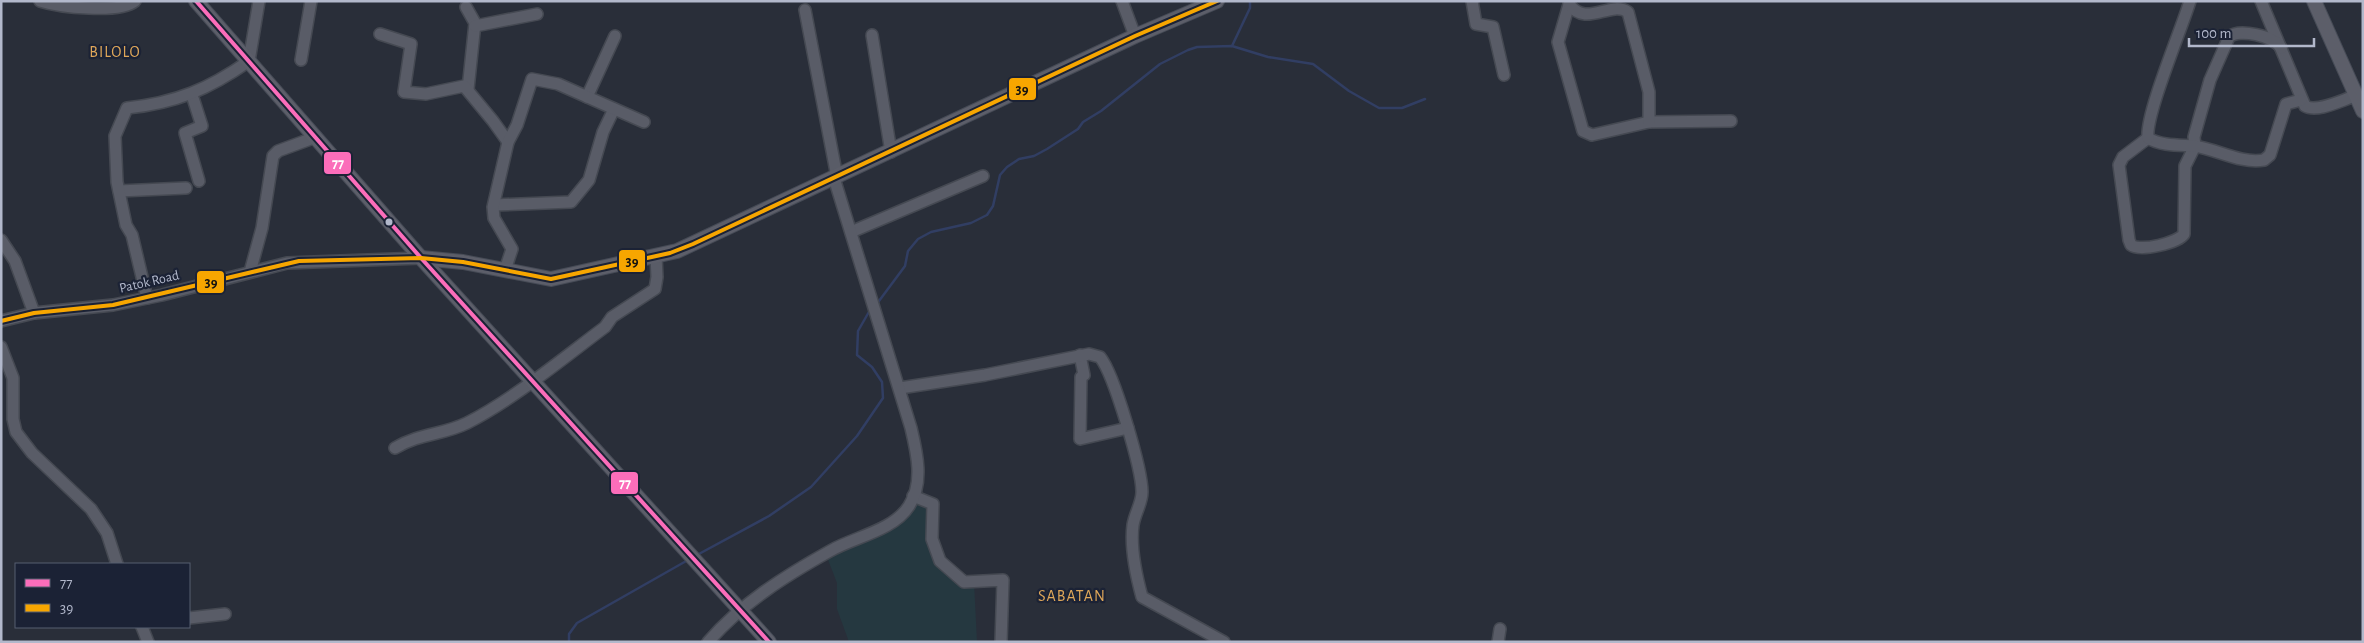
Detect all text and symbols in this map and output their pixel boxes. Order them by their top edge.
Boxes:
scale bar [2189,15,2314,47]
text: 100 m [2196,26,2231,41]
district label: BILOLO [89,44,141,60]
line badge: 39 [1008,77,1037,101]
text: 39 [1016,83,1029,97]
line badge: 77 [323,151,352,175]
text: 77 [332,157,344,171]
unlabelled marker [384,217,394,227]
line badge: 39 [618,249,646,273]
text: 39 [626,255,639,269]
street label: Patok Road [118,268,181,296]
line badge: 39 [196,270,225,294]
text: 39 [205,276,218,290]
line badge: 77 [610,471,639,495]
text: 77 [619,477,631,491]
legend [15,563,190,628]
text: 77 [60,576,73,591]
district label: SABATAN [1038,588,1106,604]
text: 39 [60,601,73,616]

